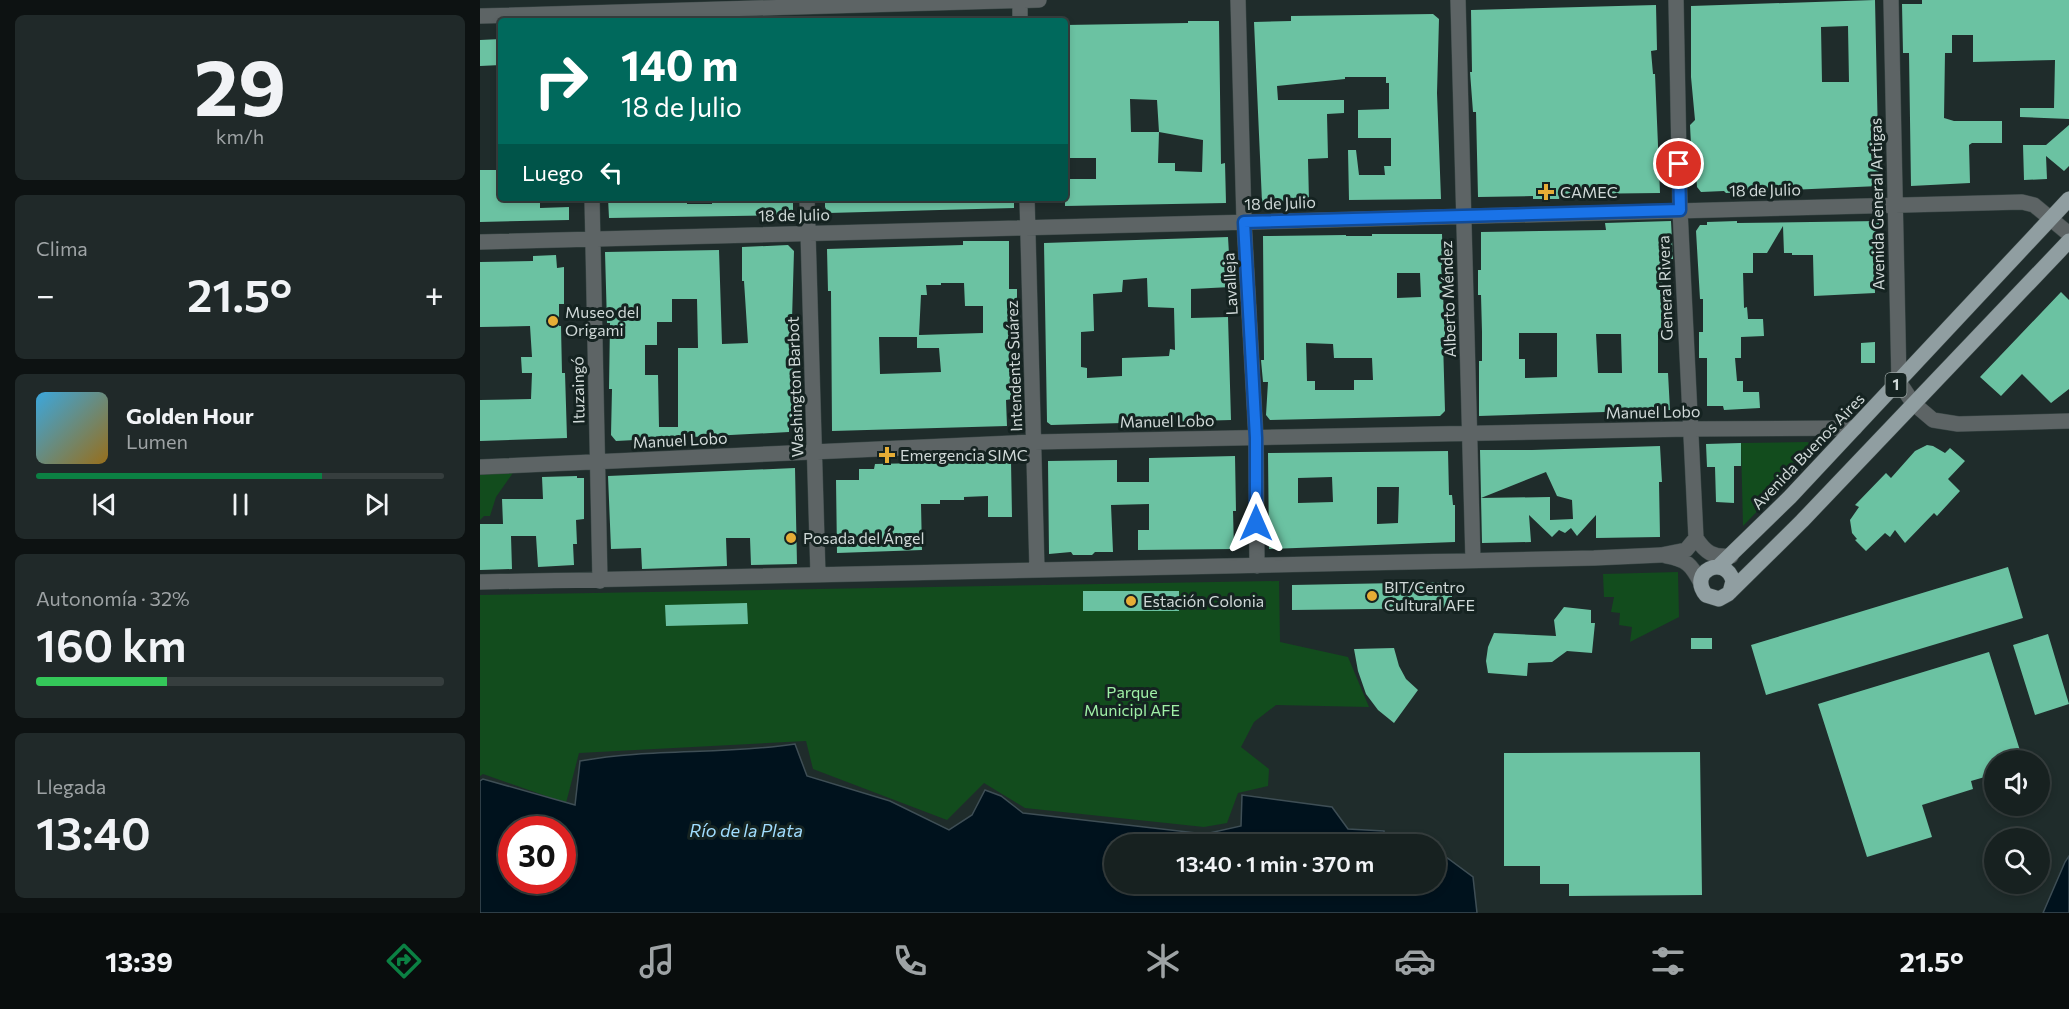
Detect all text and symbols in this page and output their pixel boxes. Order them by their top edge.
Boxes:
text: 29 [194,37,286,132]
text: 140 m [621,38,738,90]
icon: right [522,42,600,120]
text: 18 de Julio [621,90,742,123]
street label: Avenida General Artigas [1865,118,1888,290]
text: km/h [216,124,264,148]
pin [1653,138,1704,189]
icon: arrive [1662,147,1695,180]
icon: left [595,156,628,189]
text: Luego [522,159,583,186]
street label: 18 de Julio [1729,179,1801,200]
place label: CAMEC [1560,182,1618,201]
marker: CAMEC [1537,183,1555,201]
street label: 18 de Julio [1244,192,1316,213]
street label: 18 de Julio [758,204,830,225]
street label: General Rivera [1653,235,1676,341]
text: Clima [36,236,88,260]
street label: Alberto Méndez [1436,240,1459,358]
street label: Lavalleja [1218,252,1241,316]
text: 21.5° [187,266,292,321]
text: − [36,273,55,314]
text: + [425,273,444,314]
street label: Intendente Suárez [1002,300,1025,432]
place label: Museo del Origami [565,302,639,339]
marker: Museo del Origami [546,314,560,328]
street label: Washington Barbot [783,316,806,458]
street label: Ituzaingó [567,356,588,424]
road number: 1 [1886,373,1906,397]
street label: Avenida Buenos Aires [1747,389,1868,513]
street label: Manuel Lobo [1605,401,1701,422]
text: Golden Hour [126,402,254,429]
street label: Manuel Lobo [1119,410,1215,431]
street label: Manuel Lobo [632,428,728,451]
text: Lumen [126,429,188,453]
place label: Emergencia SIMC [900,445,1028,464]
marker: Emergencia SIMC [878,446,896,464]
icon: previous [88,488,121,521]
icon: pause [224,488,257,521]
icon: next [360,488,393,521]
position arrow [1224,491,1288,555]
place label: Posada del Ángel [803,528,925,547]
marker: Posada del Ángel [784,531,798,545]
place label: BIT/Centro Cultural AFE [1384,577,1475,614]
text: Autonomía · 32% [36,586,190,610]
marker: BIT/Centro Cultural AFE [1365,589,1379,603]
place label: Estación Colonia [1143,591,1264,610]
marker: Estación Colonia [1124,594,1138,608]
text: 160 km [36,616,187,671]
park label: Parque Municipl AFE [1084,682,1180,719]
map controls [1984,750,2050,894]
button: sound [1984,750,2050,816]
text: Llegada [36,774,106,798]
text: 13:40 [36,804,151,859]
speed limit sign: 30 [498,816,576,894]
water label: Río de la Plata [689,819,803,841]
button: search [1984,828,2050,894]
text: 13:40 · 1 min · 370 m [1176,850,1374,877]
icon: directions [383,940,425,982]
icon: music [636,940,678,982]
icon: phone [889,940,931,982]
icon: climate [1142,940,1184,982]
icon: car [1394,940,1436,982]
icon: filters [1647,940,1689,982]
text: 13:39 [105,945,173,978]
text: 21.5° [1900,945,1964,978]

